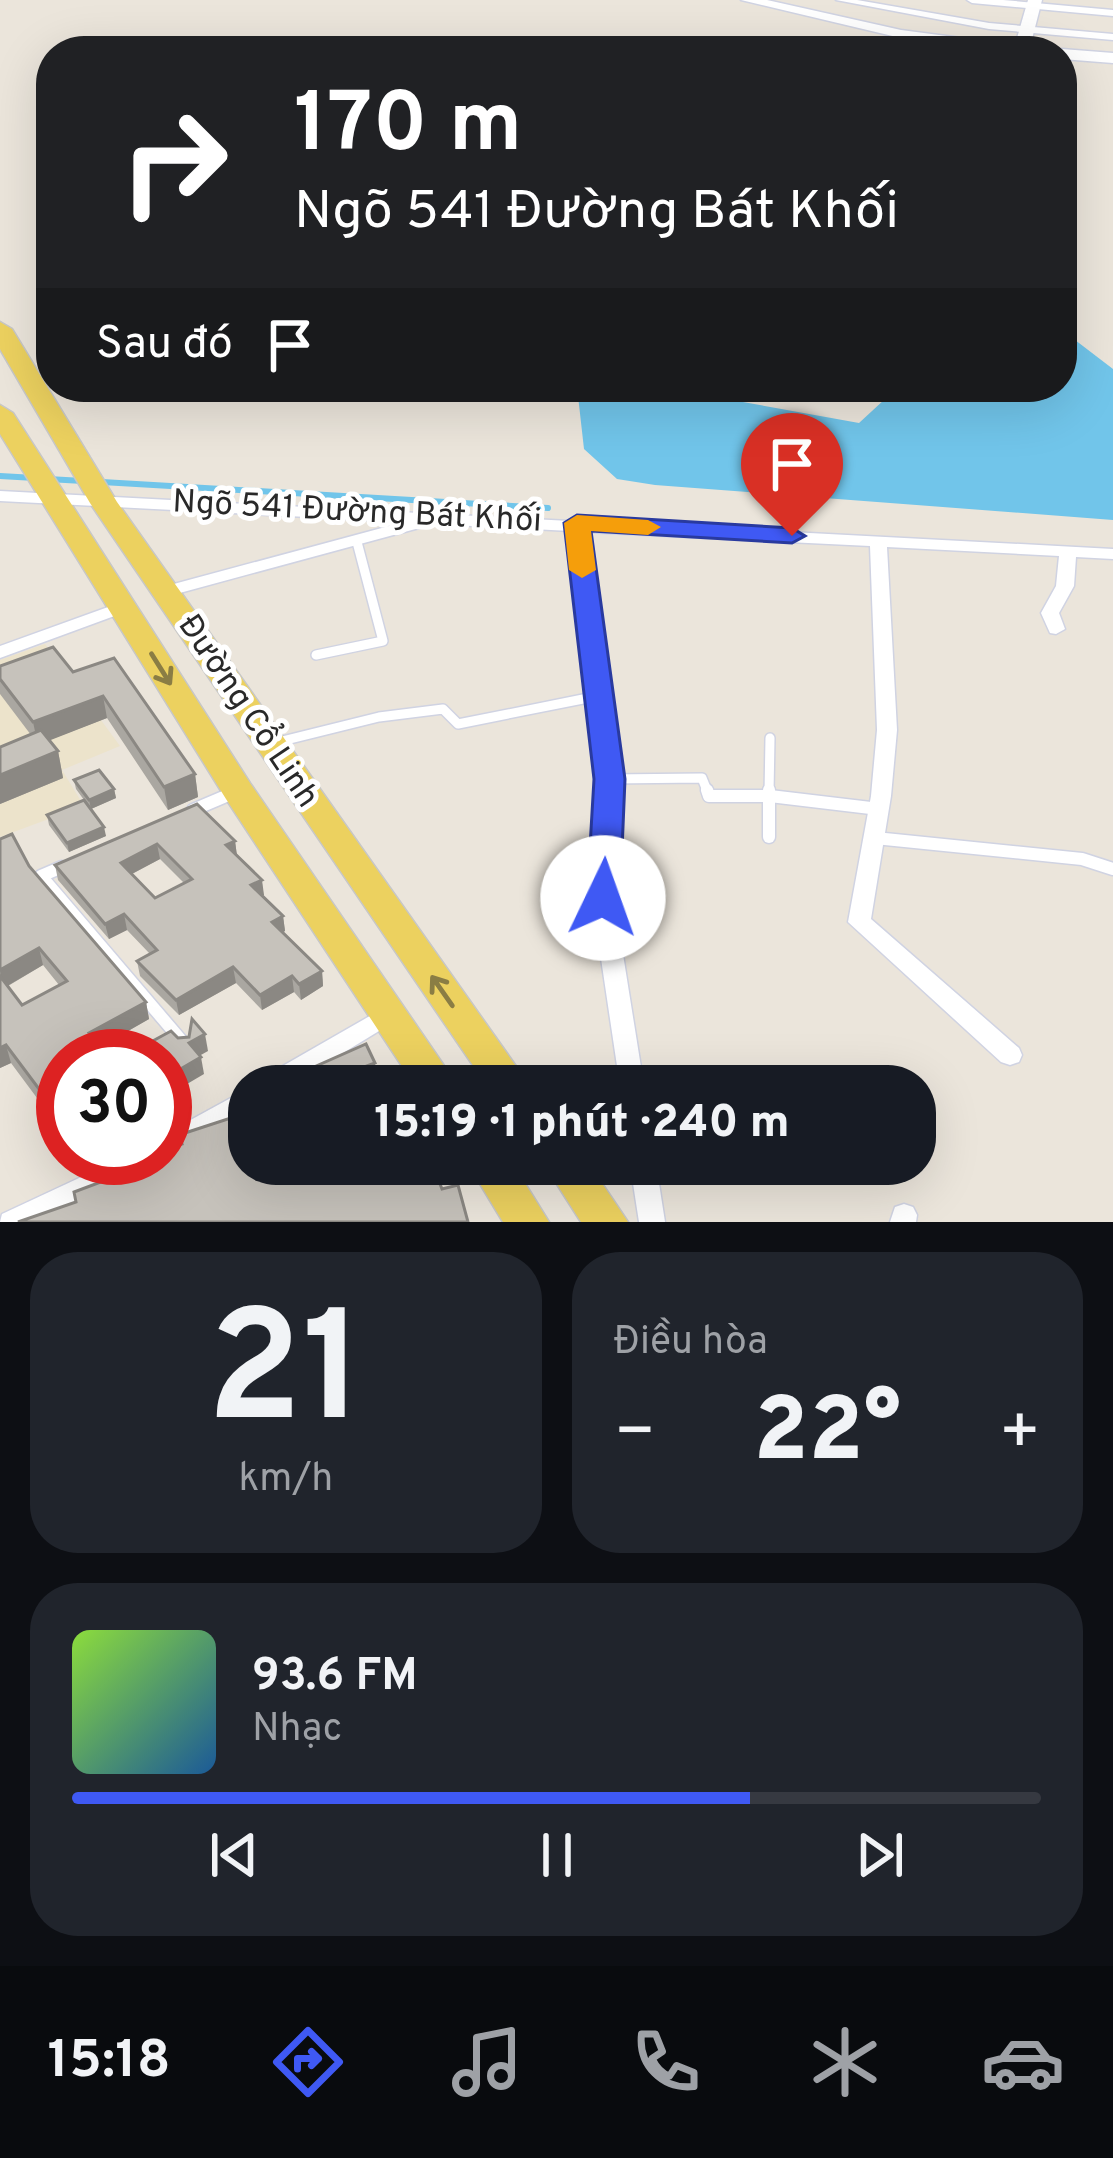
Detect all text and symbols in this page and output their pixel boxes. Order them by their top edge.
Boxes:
text: 170 m [294,75,522,181]
icon: right [96,84,252,240]
text: Ngõ 541 Đường Bát Khối [294,179,899,248]
icon: arrive [257,312,323,378]
text: Sau đó [96,317,233,374]
pin [741,413,843,536]
icon: arrive [759,431,825,497]
street label: Ngõ 541 Đường Bát Khối [171,482,543,544]
street label: Đường Cổ Linh [167,606,330,817]
one-way arrow [148,651,173,685]
position arrow [540,835,666,961]
one-way arrow [430,974,455,1008]
speed limit sign: 30 [36,1029,192,1185]
text: 15:19 · 1 phút · 240 m [374,1096,790,1153]
text: 21 [207,1279,365,1477]
text: Điều hòa [614,1319,768,1368]
text: 22° [753,1379,901,1492]
text: − [614,1394,656,1477]
text: + [998,1394,1041,1477]
text: km/h [238,1456,333,1505]
text: 93.6 FM [252,1649,418,1706]
text: Nhạc [252,1706,342,1755]
icon: previous [201,1822,267,1888]
icon: pause [524,1822,590,1888]
icon: next [847,1822,913,1888]
icon: directions [266,2020,350,2104]
icon: music [445,2020,529,2104]
icon: phone [624,2020,708,2104]
icon: climate [803,2020,887,2104]
icon: car [981,2020,1065,2104]
text: 15:18 [47,2028,171,2097]

